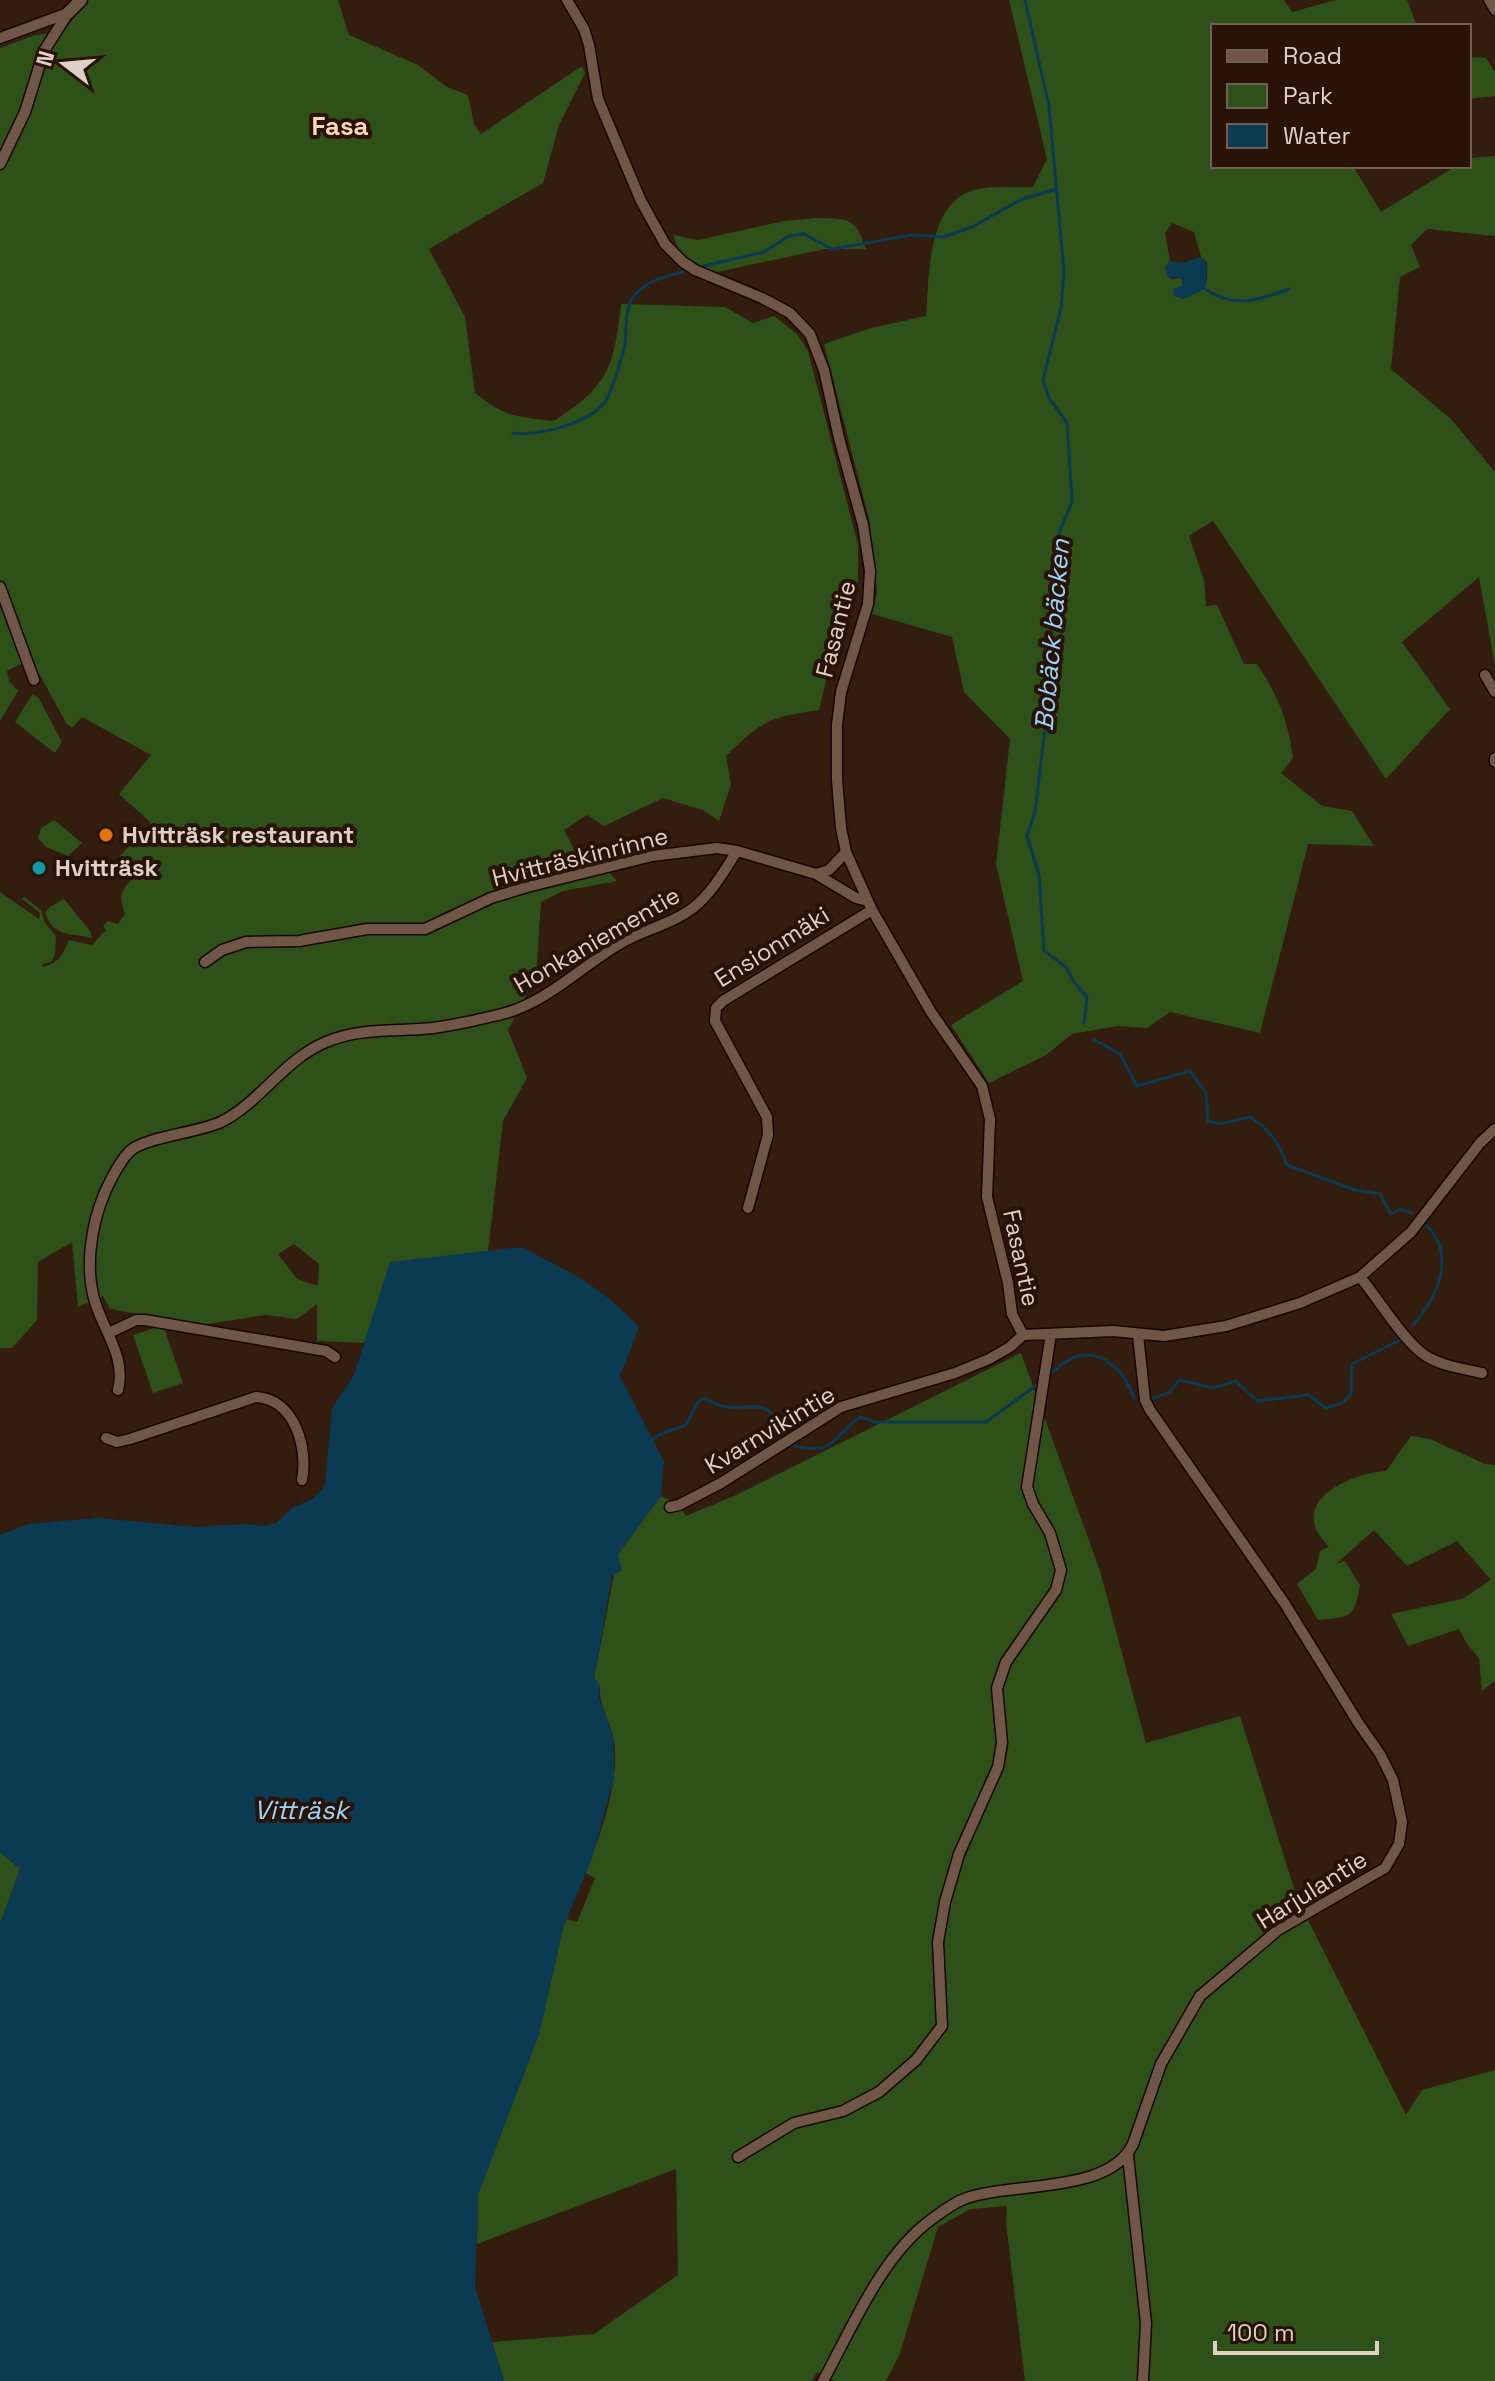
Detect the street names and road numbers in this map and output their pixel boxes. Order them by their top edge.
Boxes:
street label: Fasantie [809,577,862,680]
street label: Hvitträskinrinne [489,820,671,893]
street label: Honkaniementie [508,879,685,1000]
street label: Ensionmäki [709,899,835,994]
street label: Fasantie [996,1207,1047,1309]
street label: Kvarnvikintie [699,1378,841,1481]
street label: Harjulantie [1251,1843,1373,1936]

